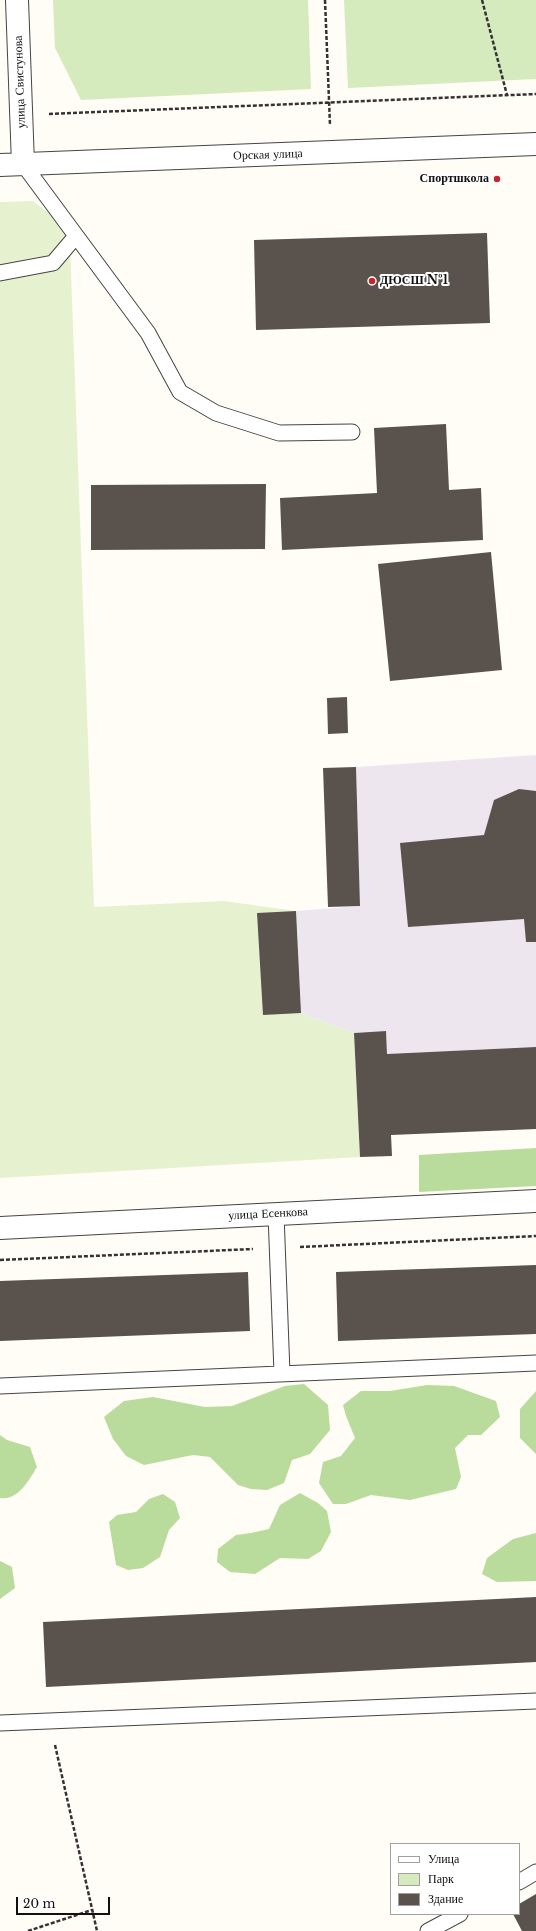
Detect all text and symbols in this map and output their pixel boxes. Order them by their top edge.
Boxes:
street label: улица Свистунова [11,35,29,129]
street label: Орская улица [233,147,303,163]
place label: Спортшкола [420,172,489,186]
marker: Спортшкола [492,174,502,184]
place label: ДЮСШ №1 [380,274,448,288]
marker: ДЮСШ №1 [367,276,377,286]
street label: улица Есенкова [228,1205,308,1223]
legend [390,1843,520,1915]
text: Улица [428,1851,459,1866]
text: Парк [428,1871,454,1886]
scale bar [18,1889,112,1915]
text: Здание [428,1891,463,1906]
text: 20 m [23,1896,55,1911]

